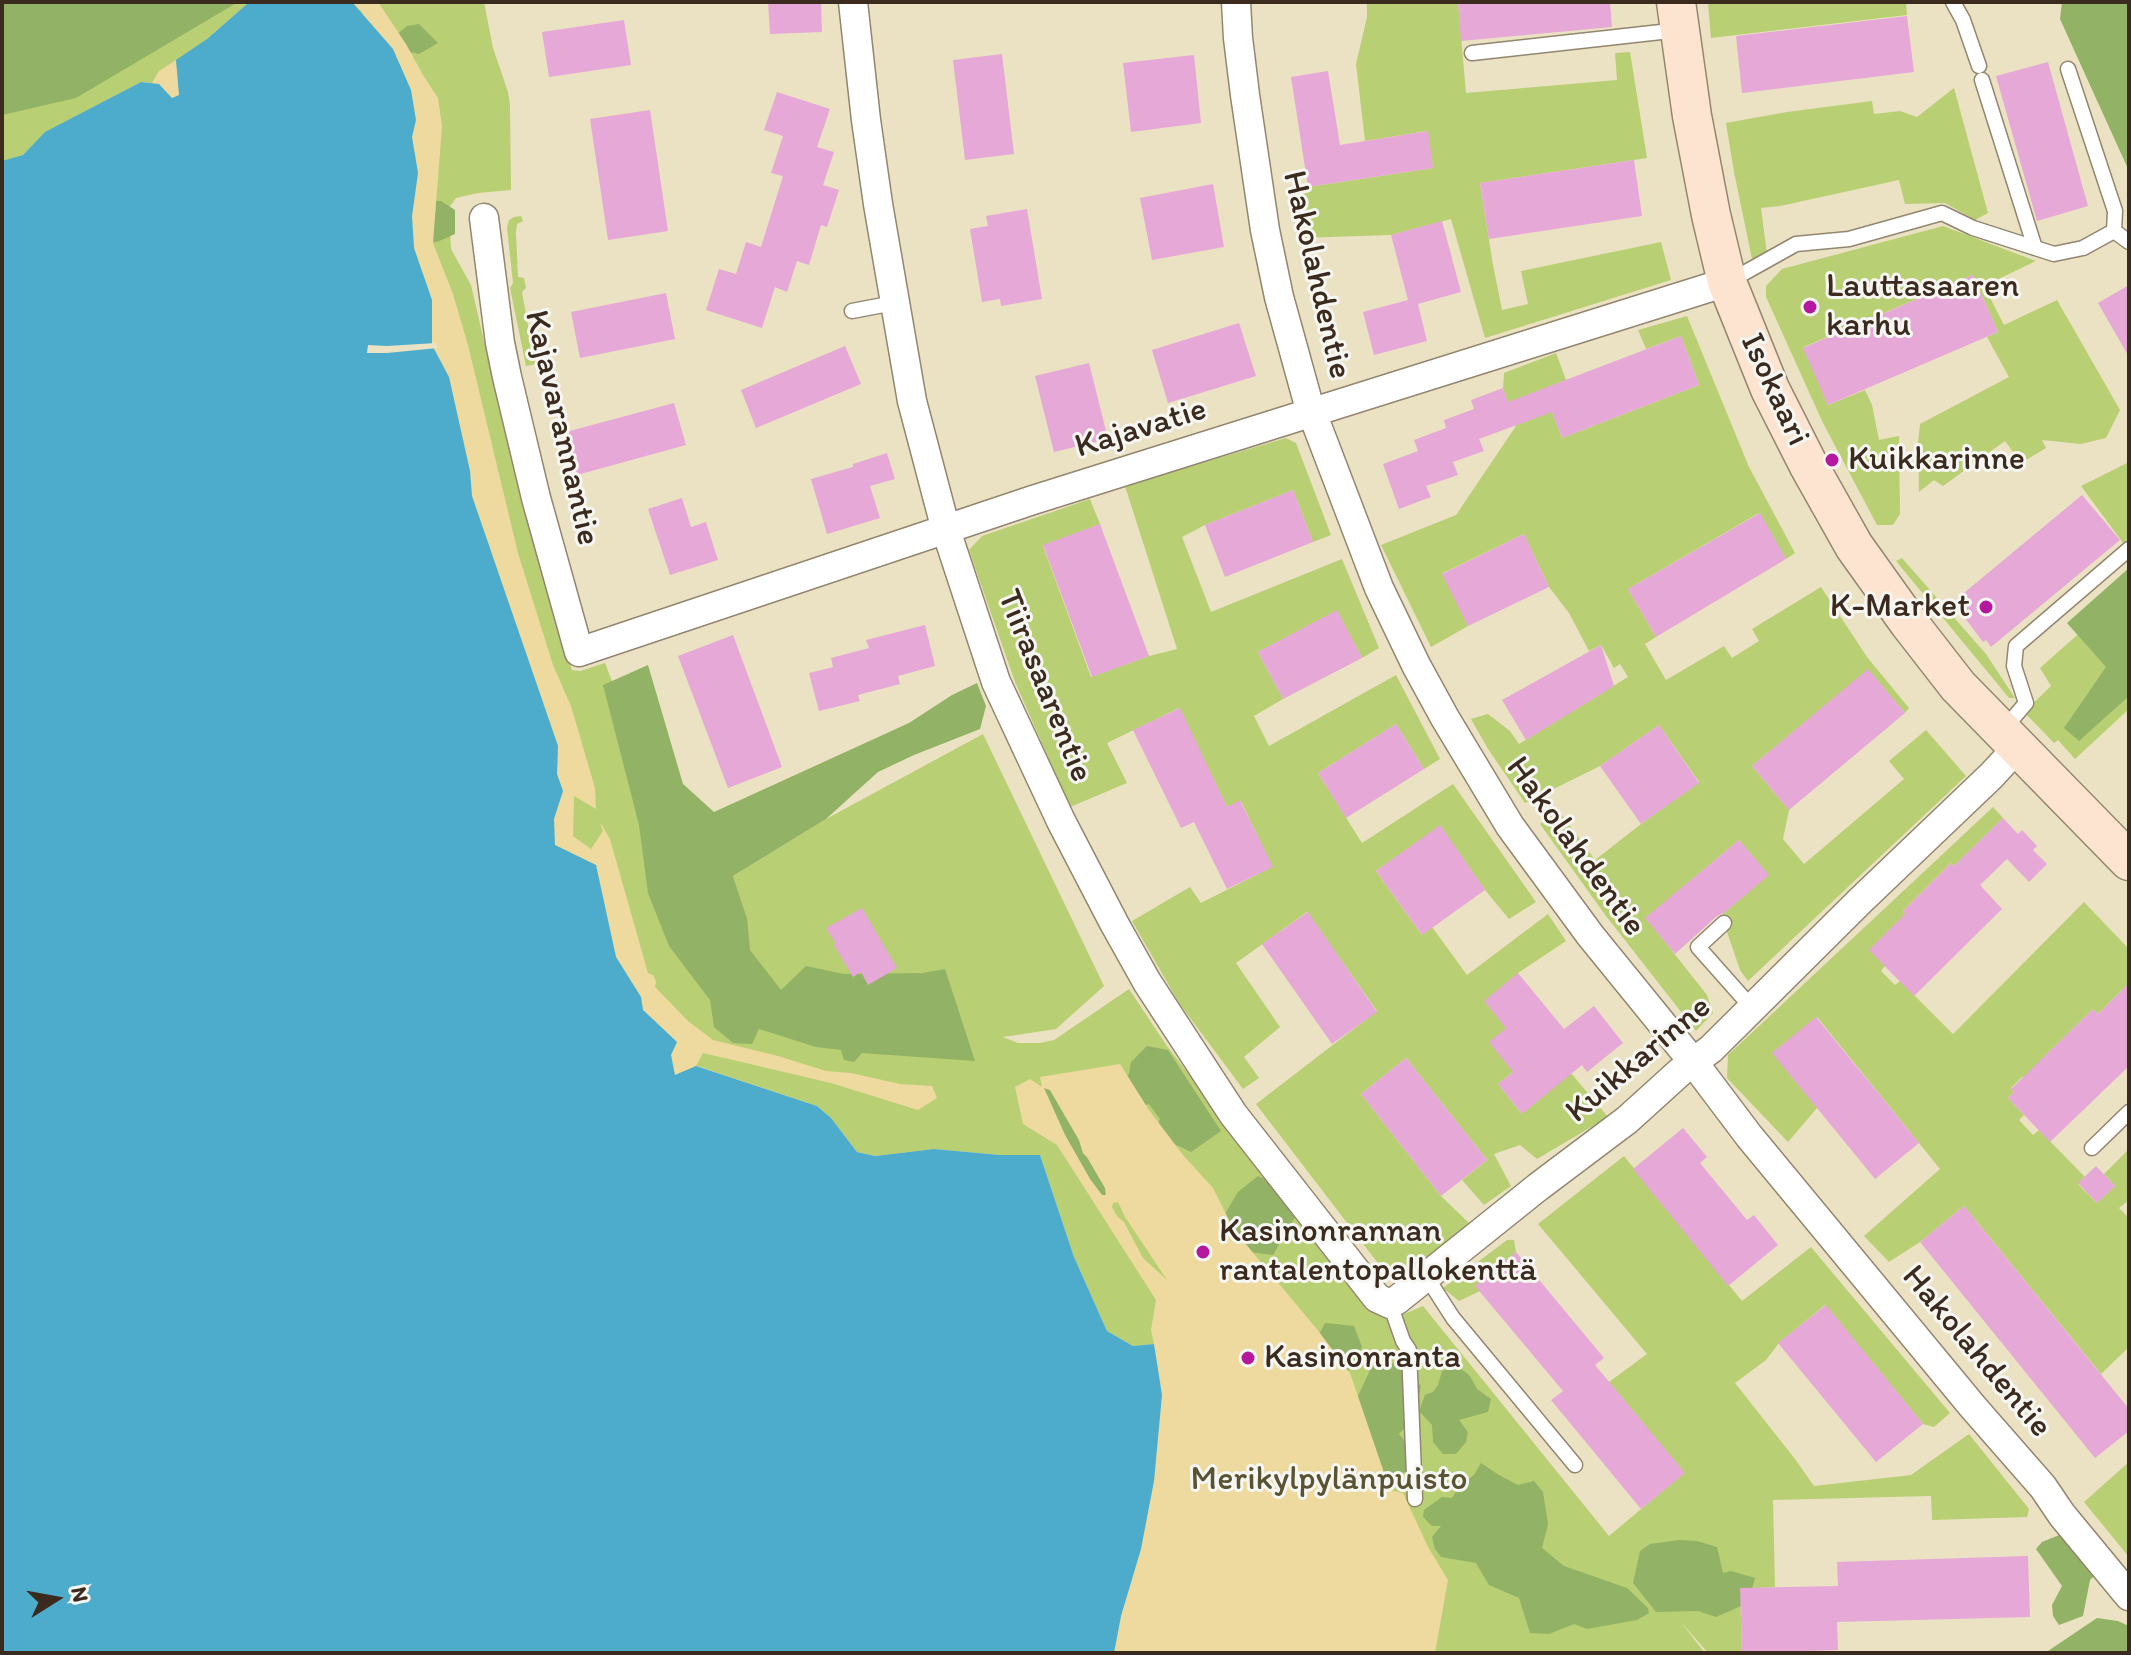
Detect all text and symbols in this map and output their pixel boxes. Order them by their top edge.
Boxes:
street label: Hakolahdentie [1272,167,1360,383]
place label: Lauttasaaren karhu [1826,267,2019,346]
marker: Lauttasaaren karhu [1801,298,1819,316]
street label: Kajavarannantie [514,306,608,550]
street label: Isokaari [1730,327,1818,453]
street label: Kajavatie [1070,390,1212,468]
place label: Kuikkarinne [1848,440,2025,480]
marker: Kuikkarinne [1823,451,1841,469]
street label: Tiirasaarentie [987,584,1101,788]
place label: K-Market [1830,587,1970,627]
marker: K-Market [1977,598,1995,616]
street label: Hakolahdentie [1496,749,1654,945]
street label: Kuikkarinne [1558,987,1720,1133]
place label: Kasinonrannan rantalentopallokenttä [1219,1212,1537,1292]
marker: Kasinonrannan rantalentopallokenttä [1194,1243,1212,1261]
street label: Hakolahdentie [1892,1258,2060,1446]
place label: Kasinonranta [1264,1338,1461,1378]
marker: Kasinonranta [1239,1349,1257,1367]
park label: Merikylpylänpuisto [1190,1460,1468,1500]
north arrow [16,1559,96,1639]
text: N [65,1584,95,1604]

